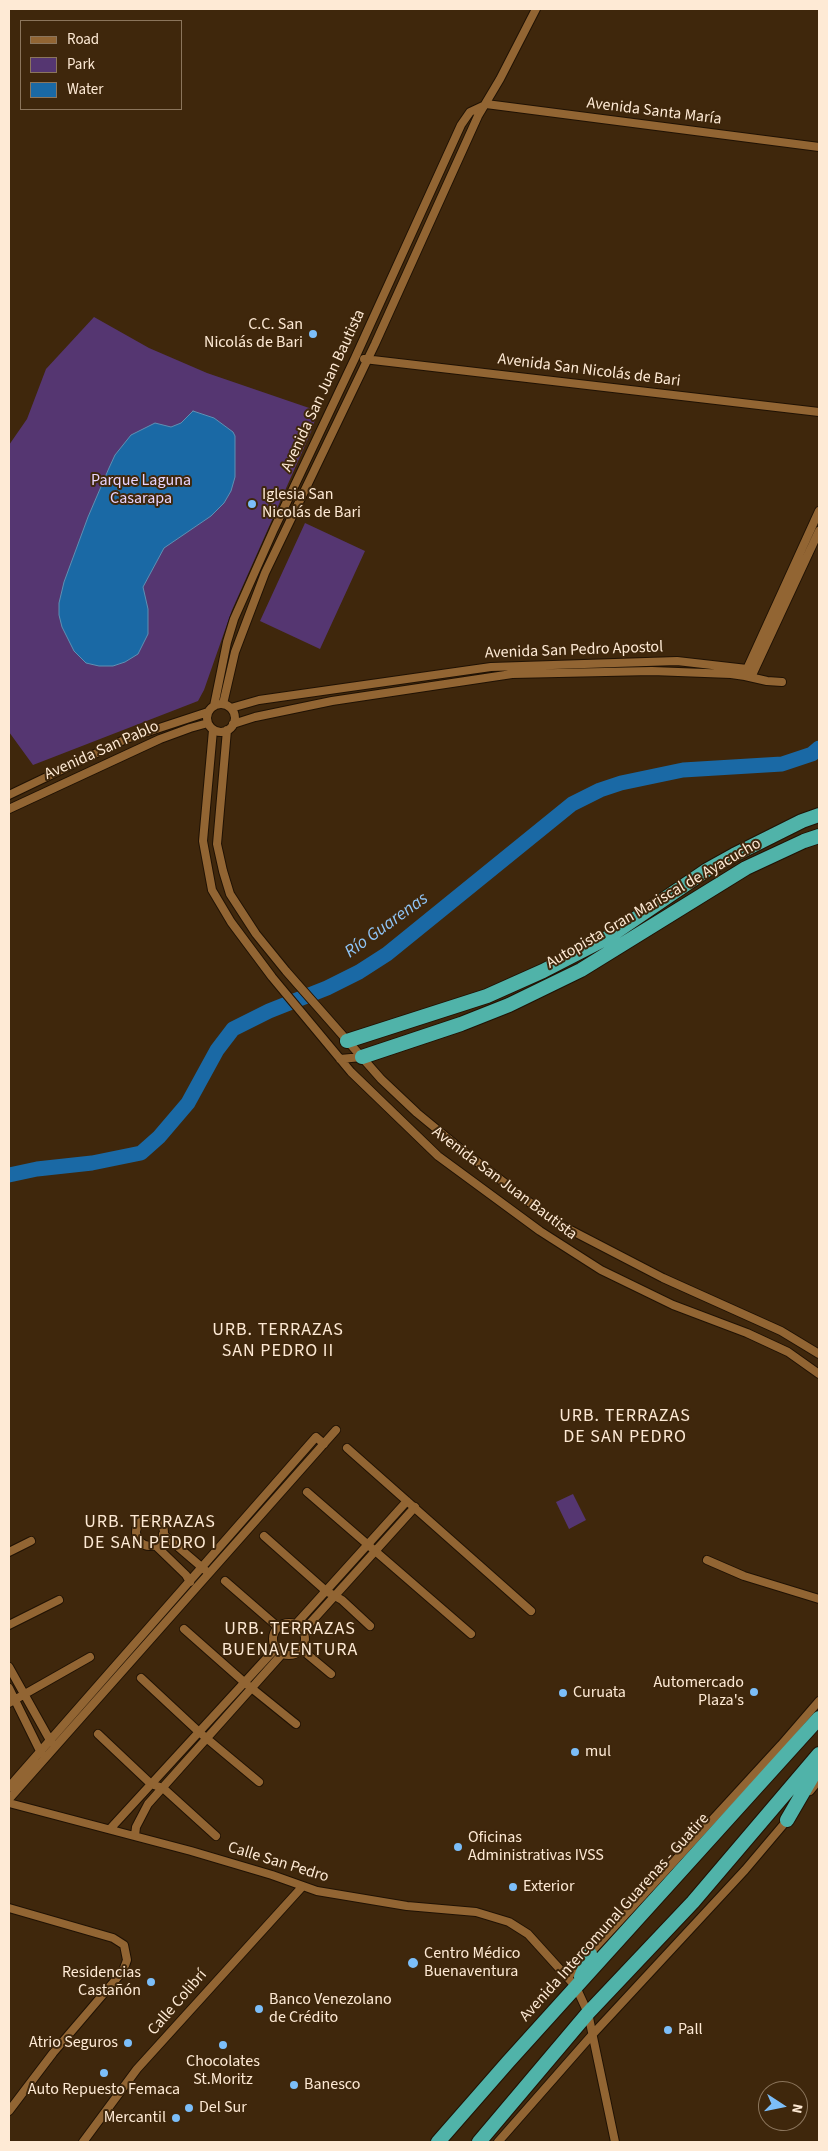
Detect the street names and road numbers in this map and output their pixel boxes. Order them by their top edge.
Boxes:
street label: Avenida Santa María [585,94,723,130]
street label: Avenida San Juan Bautista [278,307,370,475]
street label: Avenida San Nicolás de Bari [496,350,682,392]
street label: Avenida San Pedro Apostol [484,638,664,664]
street label: Avenida San Pablo [42,717,162,785]
street label: Autopista Gran Mariscal de Ayacucho [543,835,765,973]
street label: Avenida San Juan Bautista [428,1123,580,1245]
street label: Avenida Intercomunal Guarenas - Guatire [516,1810,714,2026]
street label: Calle San Pedro [225,1839,331,1887]
street label: Calle Colibrí [144,1966,212,2040]

